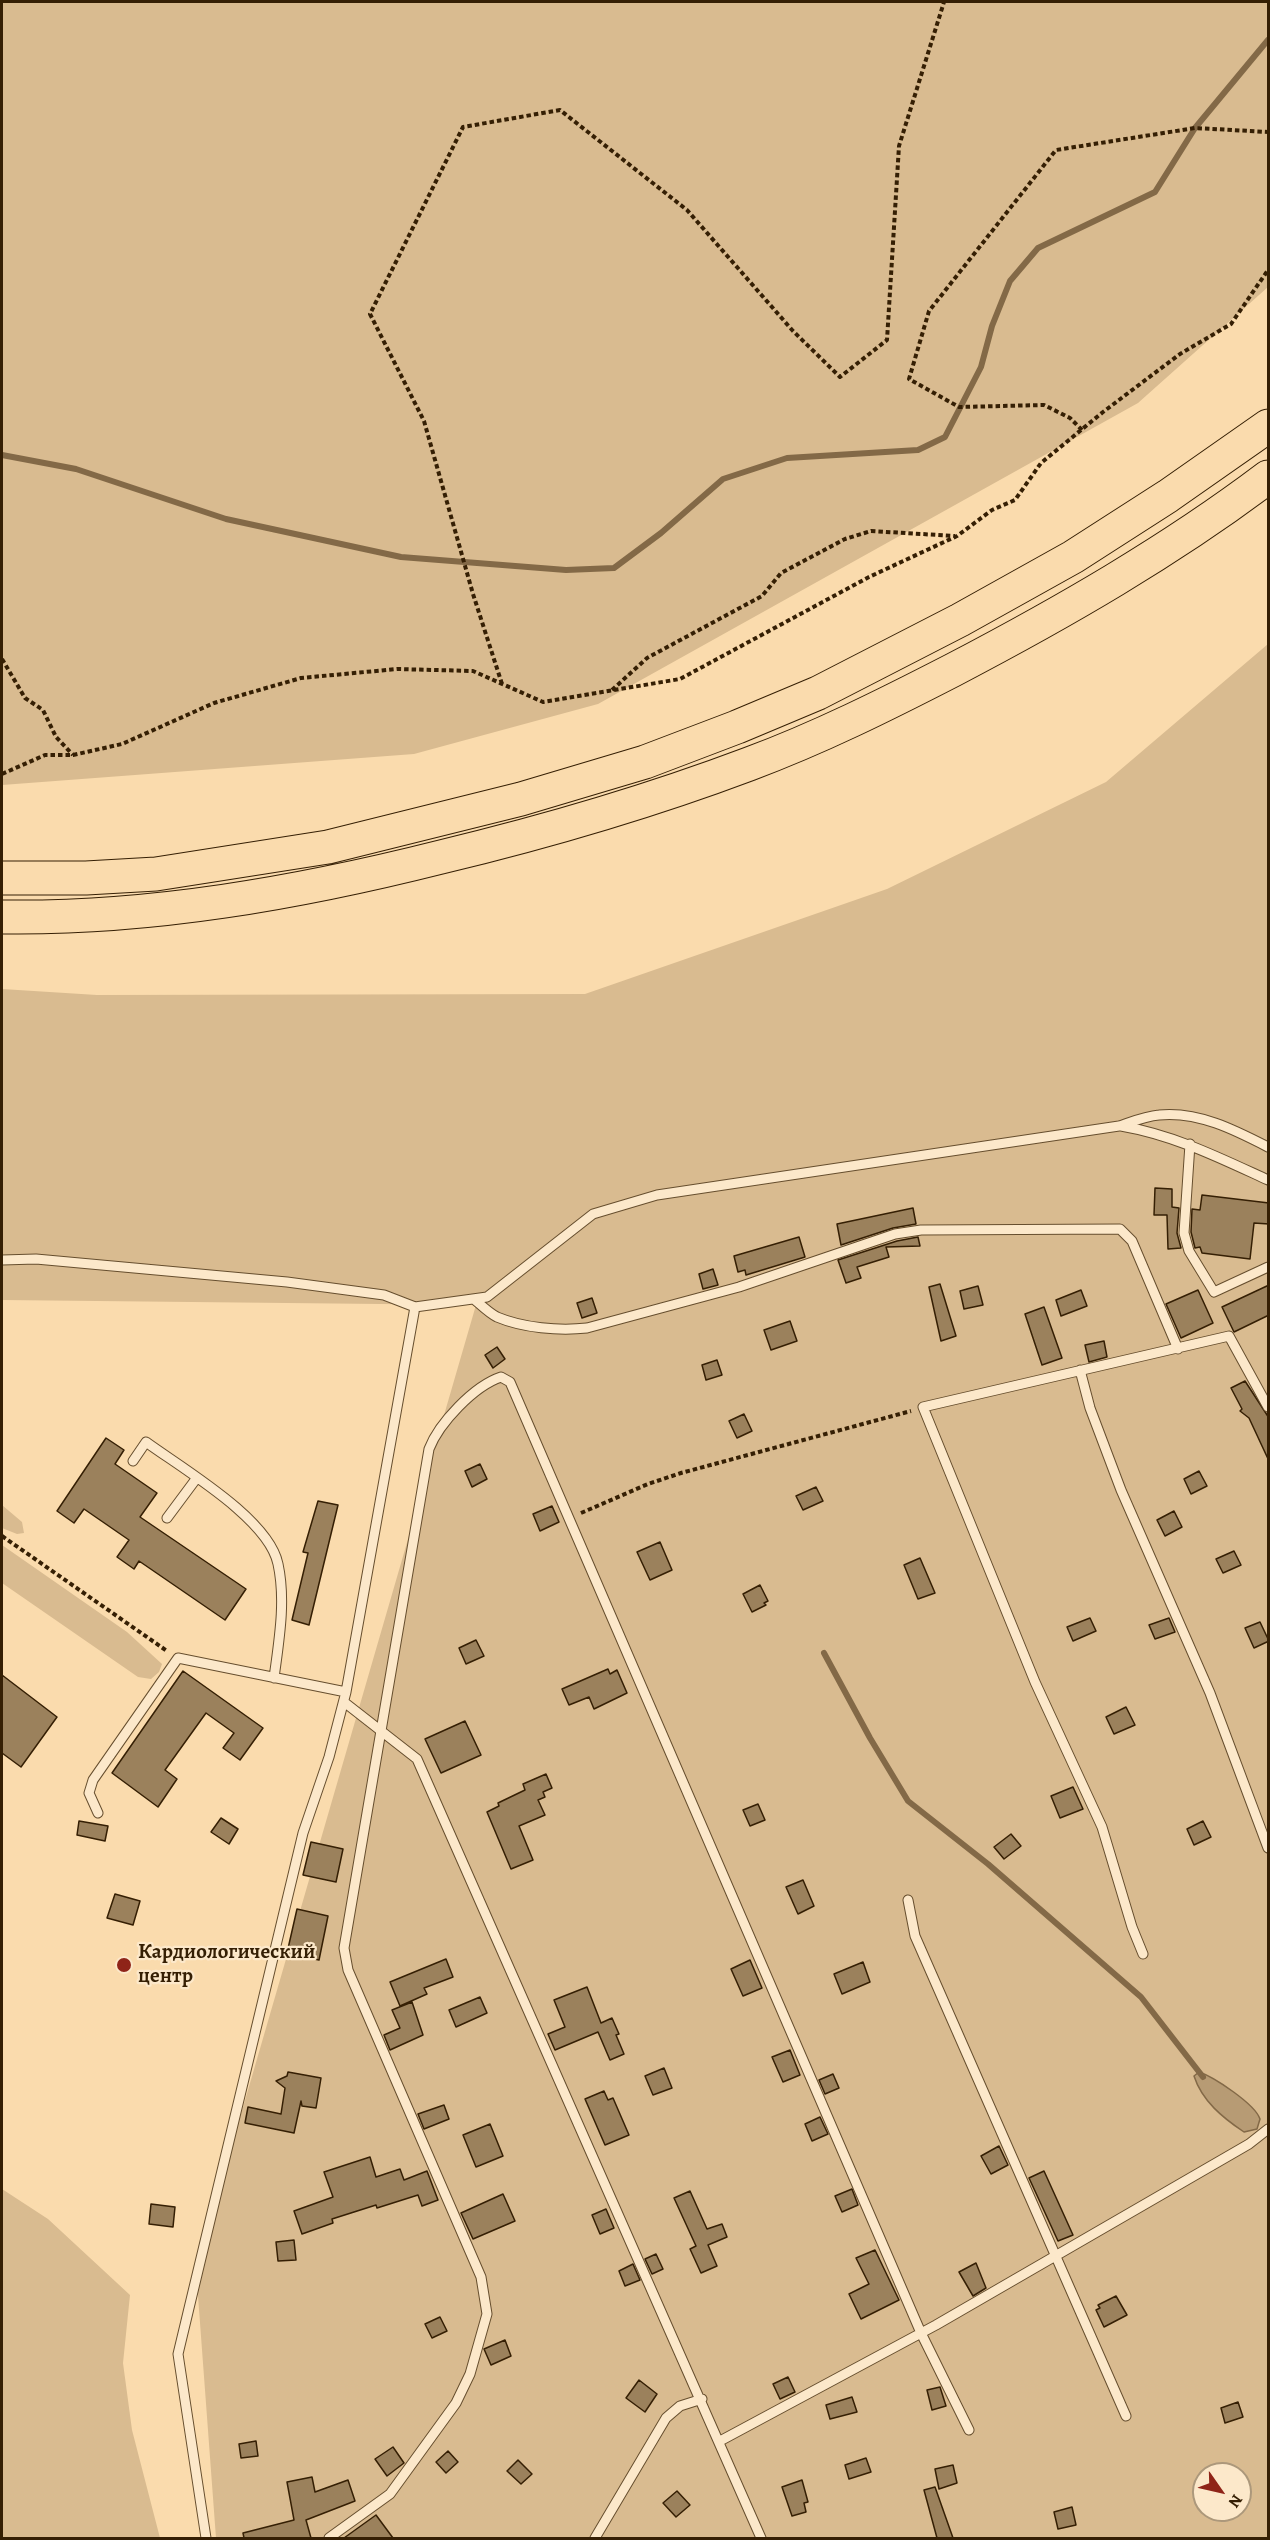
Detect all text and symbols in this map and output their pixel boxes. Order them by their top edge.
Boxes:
place label: Кардиологический центр [138,1940,315,1990]
marker: Кардиологический центр [115,1956,133,1974]
north arrow [1192,2462,1252,2522]
text: N [1223,2490,1248,2512]

